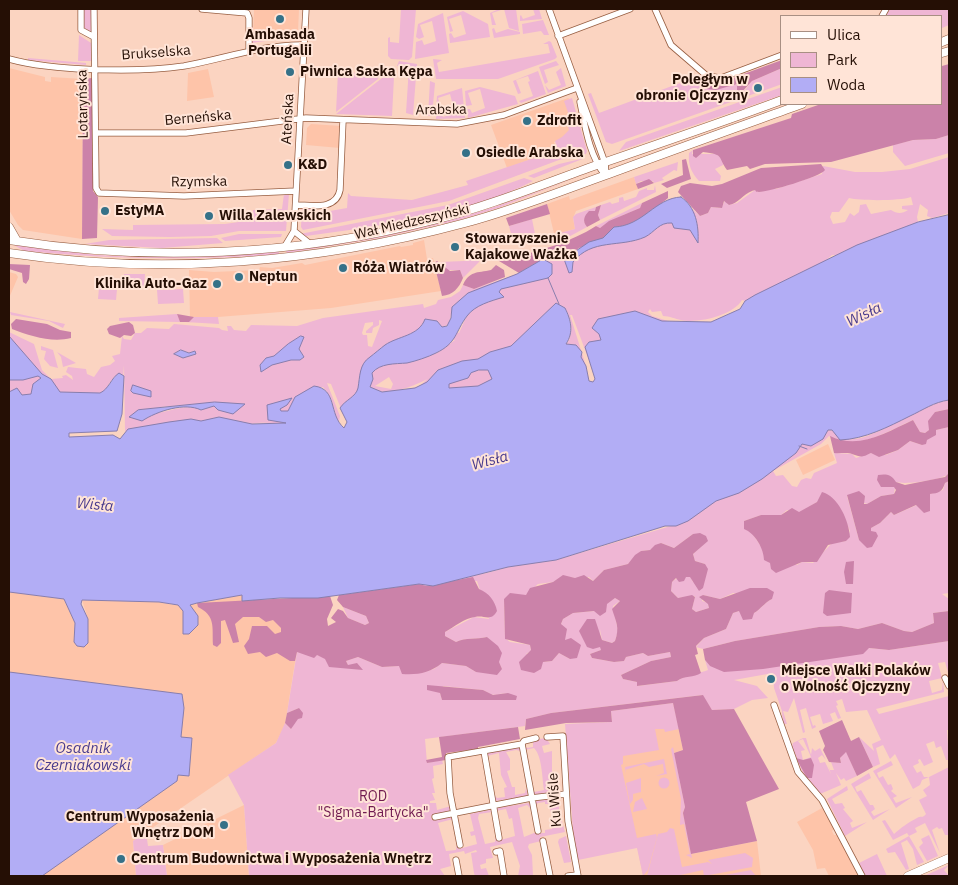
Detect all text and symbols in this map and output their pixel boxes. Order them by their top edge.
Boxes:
marker: Ambasada Portugalii [274,13,286,25]
legend [780,15,943,105]
text: Ulica [827,25,861,44]
place label: Ambasada Portugalii [245,27,315,59]
street label: Brukselska [121,42,191,64]
text: Park [827,50,857,69]
place label: Piwnica Saska Kępa [300,64,433,80]
marker: Piwnica Saska Kępa [284,66,296,78]
street label: Lotaryńska [74,69,92,139]
place label: Poległym w obronie Ojczyzny [636,72,748,104]
text: Woda [827,75,865,94]
marker: Poległym w obronie Ojczyzny [752,82,764,94]
street label: Ateńska [278,93,298,145]
street label: Arabska [415,101,467,119]
street label: Berneńska [164,107,232,129]
place label: Zdrofit [537,113,582,129]
marker: Zdrofit [521,115,533,127]
place label: Osiedle Arabska [476,145,583,161]
marker: Osiedle Arabska [460,147,472,159]
place label: K&D [298,157,327,173]
marker: K&D [282,159,294,171]
street label: Rzymska [171,173,227,191]
street label: Wał Miedzeszyński [353,201,471,243]
place label: EstyMA [115,203,164,219]
marker: EstyMA [99,205,111,217]
place label: Willa Zalewskich [219,208,331,224]
marker: Willa Zalewskich [203,210,215,222]
place label: Stowarzyszenie Kajakowe Ważka [465,231,577,264]
marker: Stowarzyszenie Kajakowe Ważka [449,241,461,253]
place label: Róża Wiatrów [353,260,445,276]
marker: Róża Wiatrów [337,262,349,274]
place label: Neptun [249,269,297,285]
marker: Neptun [233,271,245,283]
place label: Klinika Auto-Gaz [95,276,207,292]
marker: Klinika Auto-Gaz [211,278,223,290]
water label: Wisła [844,299,884,331]
water label: Wisła [470,448,510,474]
water label: Wisła [76,494,114,516]
place label: Miejsce Walki Polaków o Wolność Ojczyzny [781,663,931,696]
marker: Miejsce Walki Polaków o Wolność Ojczyzny [765,673,777,685]
water label: Osadnik Czerniakowski [35,740,131,775]
street label: Ku Wiśle [545,772,565,828]
park label: ROD "Sigma-Bartycka" [317,789,429,822]
place label: Centrum Wyposażenia Wnętrz DOM [66,809,214,842]
marker: Centrum Wyposażenia Wnętrz DOM [218,819,230,831]
place label: Centrum Budownictwa i Wyposażenia Wnętrz [131,851,431,867]
marker: Centrum Budownictwa i Wyposażenia Wnętrz [115,853,127,865]

